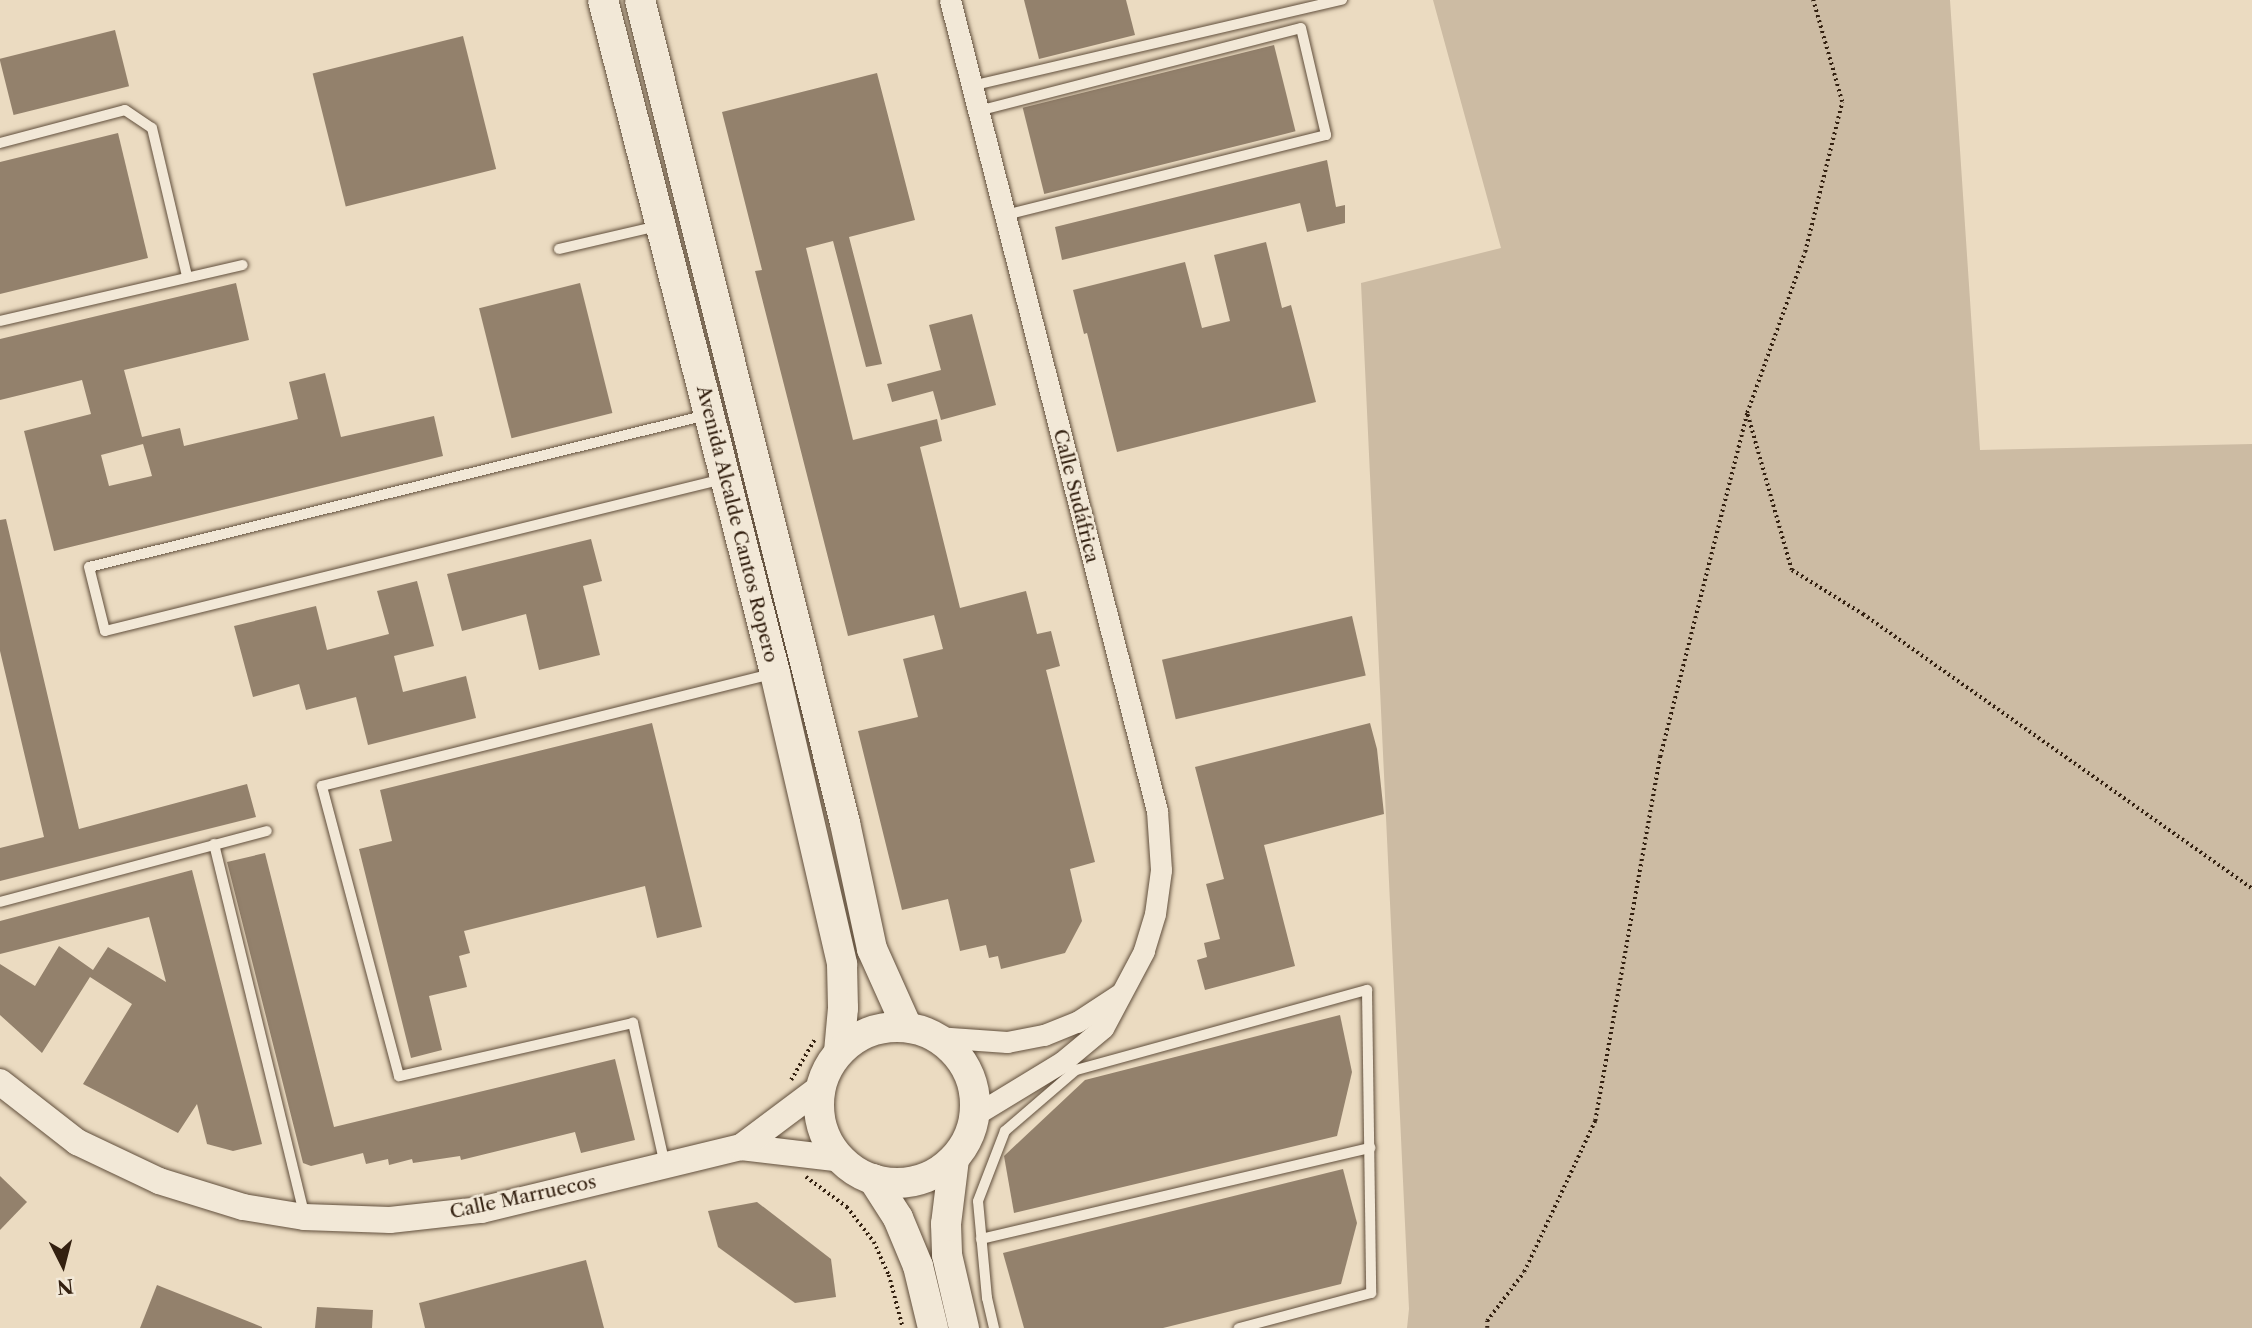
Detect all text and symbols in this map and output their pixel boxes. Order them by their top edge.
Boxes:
street label: Avenida Alcalde Cantos Ropero [691,383,783,665]
street label: Calle Sudáfrica [1048,427,1104,565]
street label: Calle Marruecos [448,1170,598,1224]
north arrow [28,1230,98,1300]
text: N [56,1274,75,1299]

